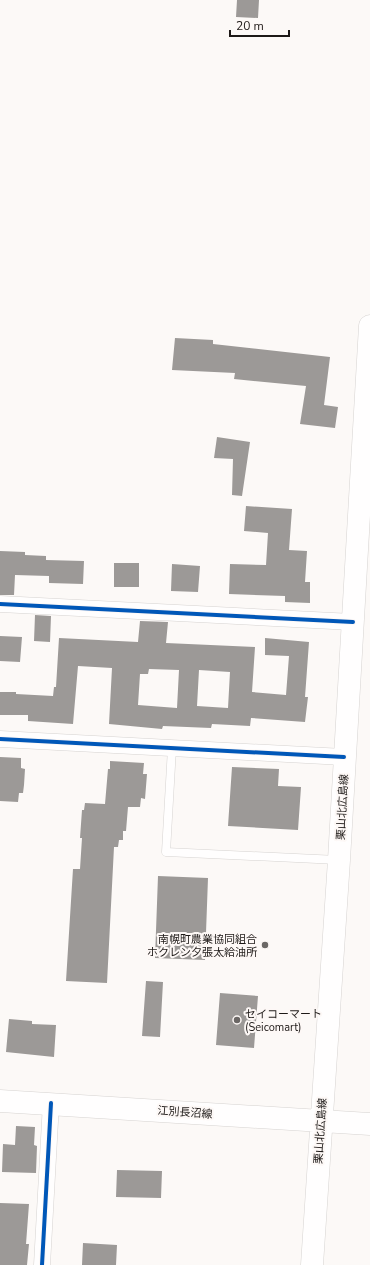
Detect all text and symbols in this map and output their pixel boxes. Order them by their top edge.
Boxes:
scale bar [230,12,289,38]
text: 20 m [236,18,264,34]
street label: 栗山北広島線 [333,774,352,840]
place label: 南幌町農業協同組合 ホクレン夕張太給油所 [147,932,258,960]
marker: 南幌町農業協同組合 ホクレン夕張太給油所 [260,940,270,950]
place label: セイコーマート (Seicomart) [245,1007,322,1035]
marker: セイコーマート (Seicomart) [232,1015,242,1025]
street label: 栗山北広島線 [311,1098,330,1164]
street label: 江別長沼線 [157,1103,213,1122]

